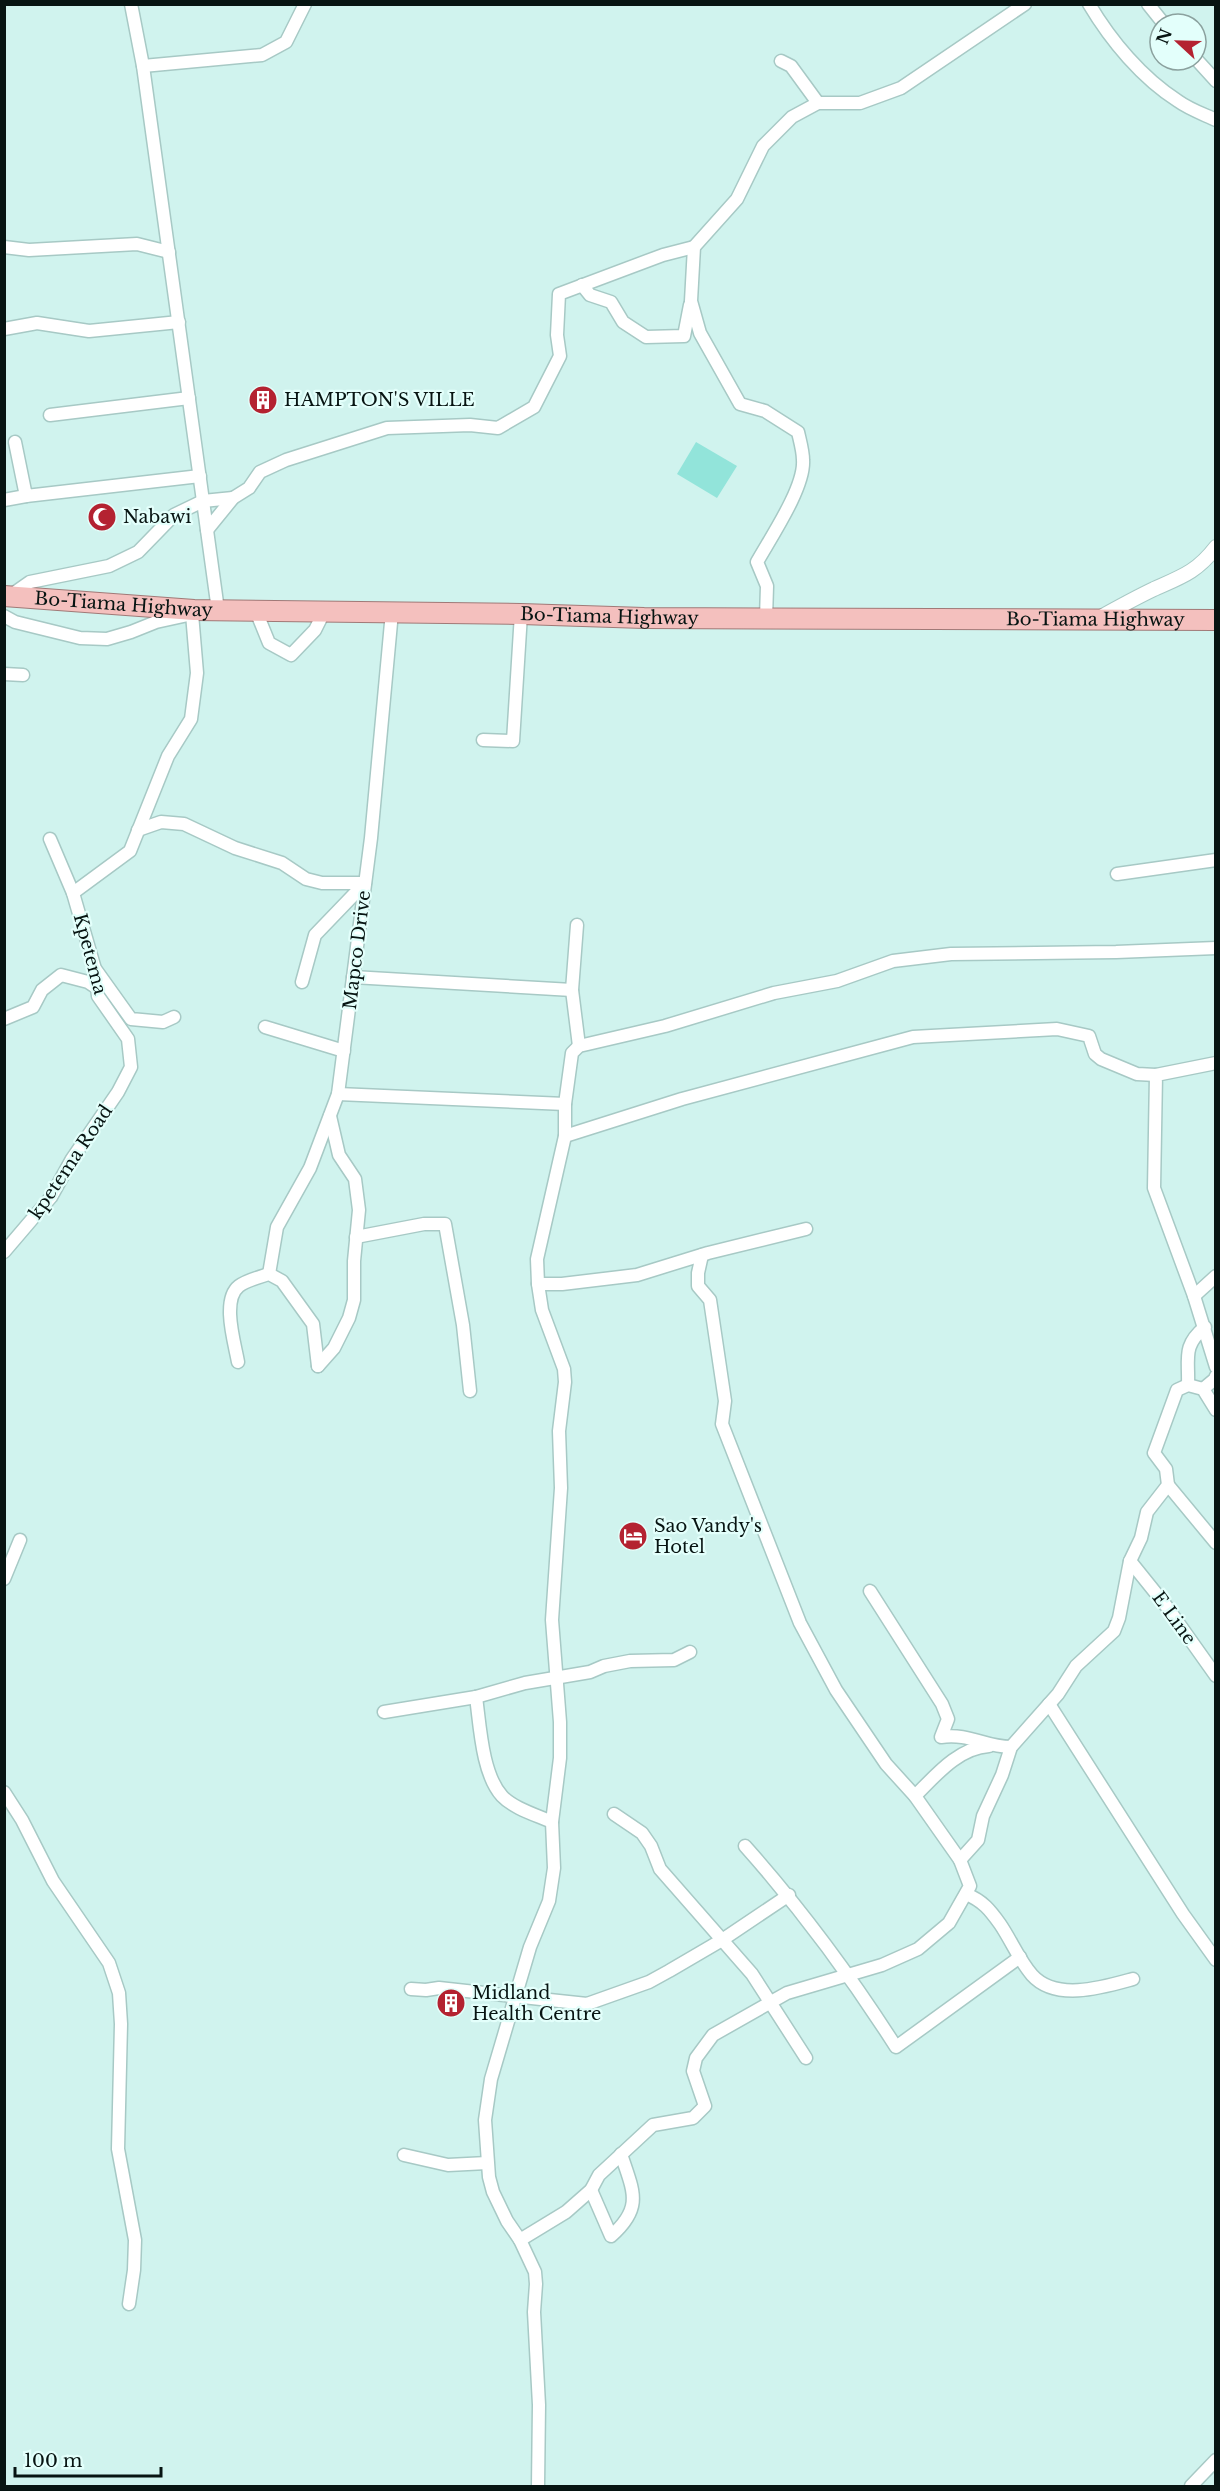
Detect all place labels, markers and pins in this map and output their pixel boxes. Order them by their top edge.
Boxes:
building icon: HAMPTON'S VILLE [247,384,279,416]
place label: HAMPTON'S VILLE [284,389,475,411]
mosque icon: Nabawi [86,501,118,533]
place label: Nabawi [123,506,191,528]
place label: Sao Vandy's Hotel [654,1515,762,1558]
hotel icon: Sao Vandy's Hotel [617,1520,649,1552]
place label: Midland Health Centre [472,1982,601,2025]
building icon: Midland Health Centre [435,1987,467,2019]

